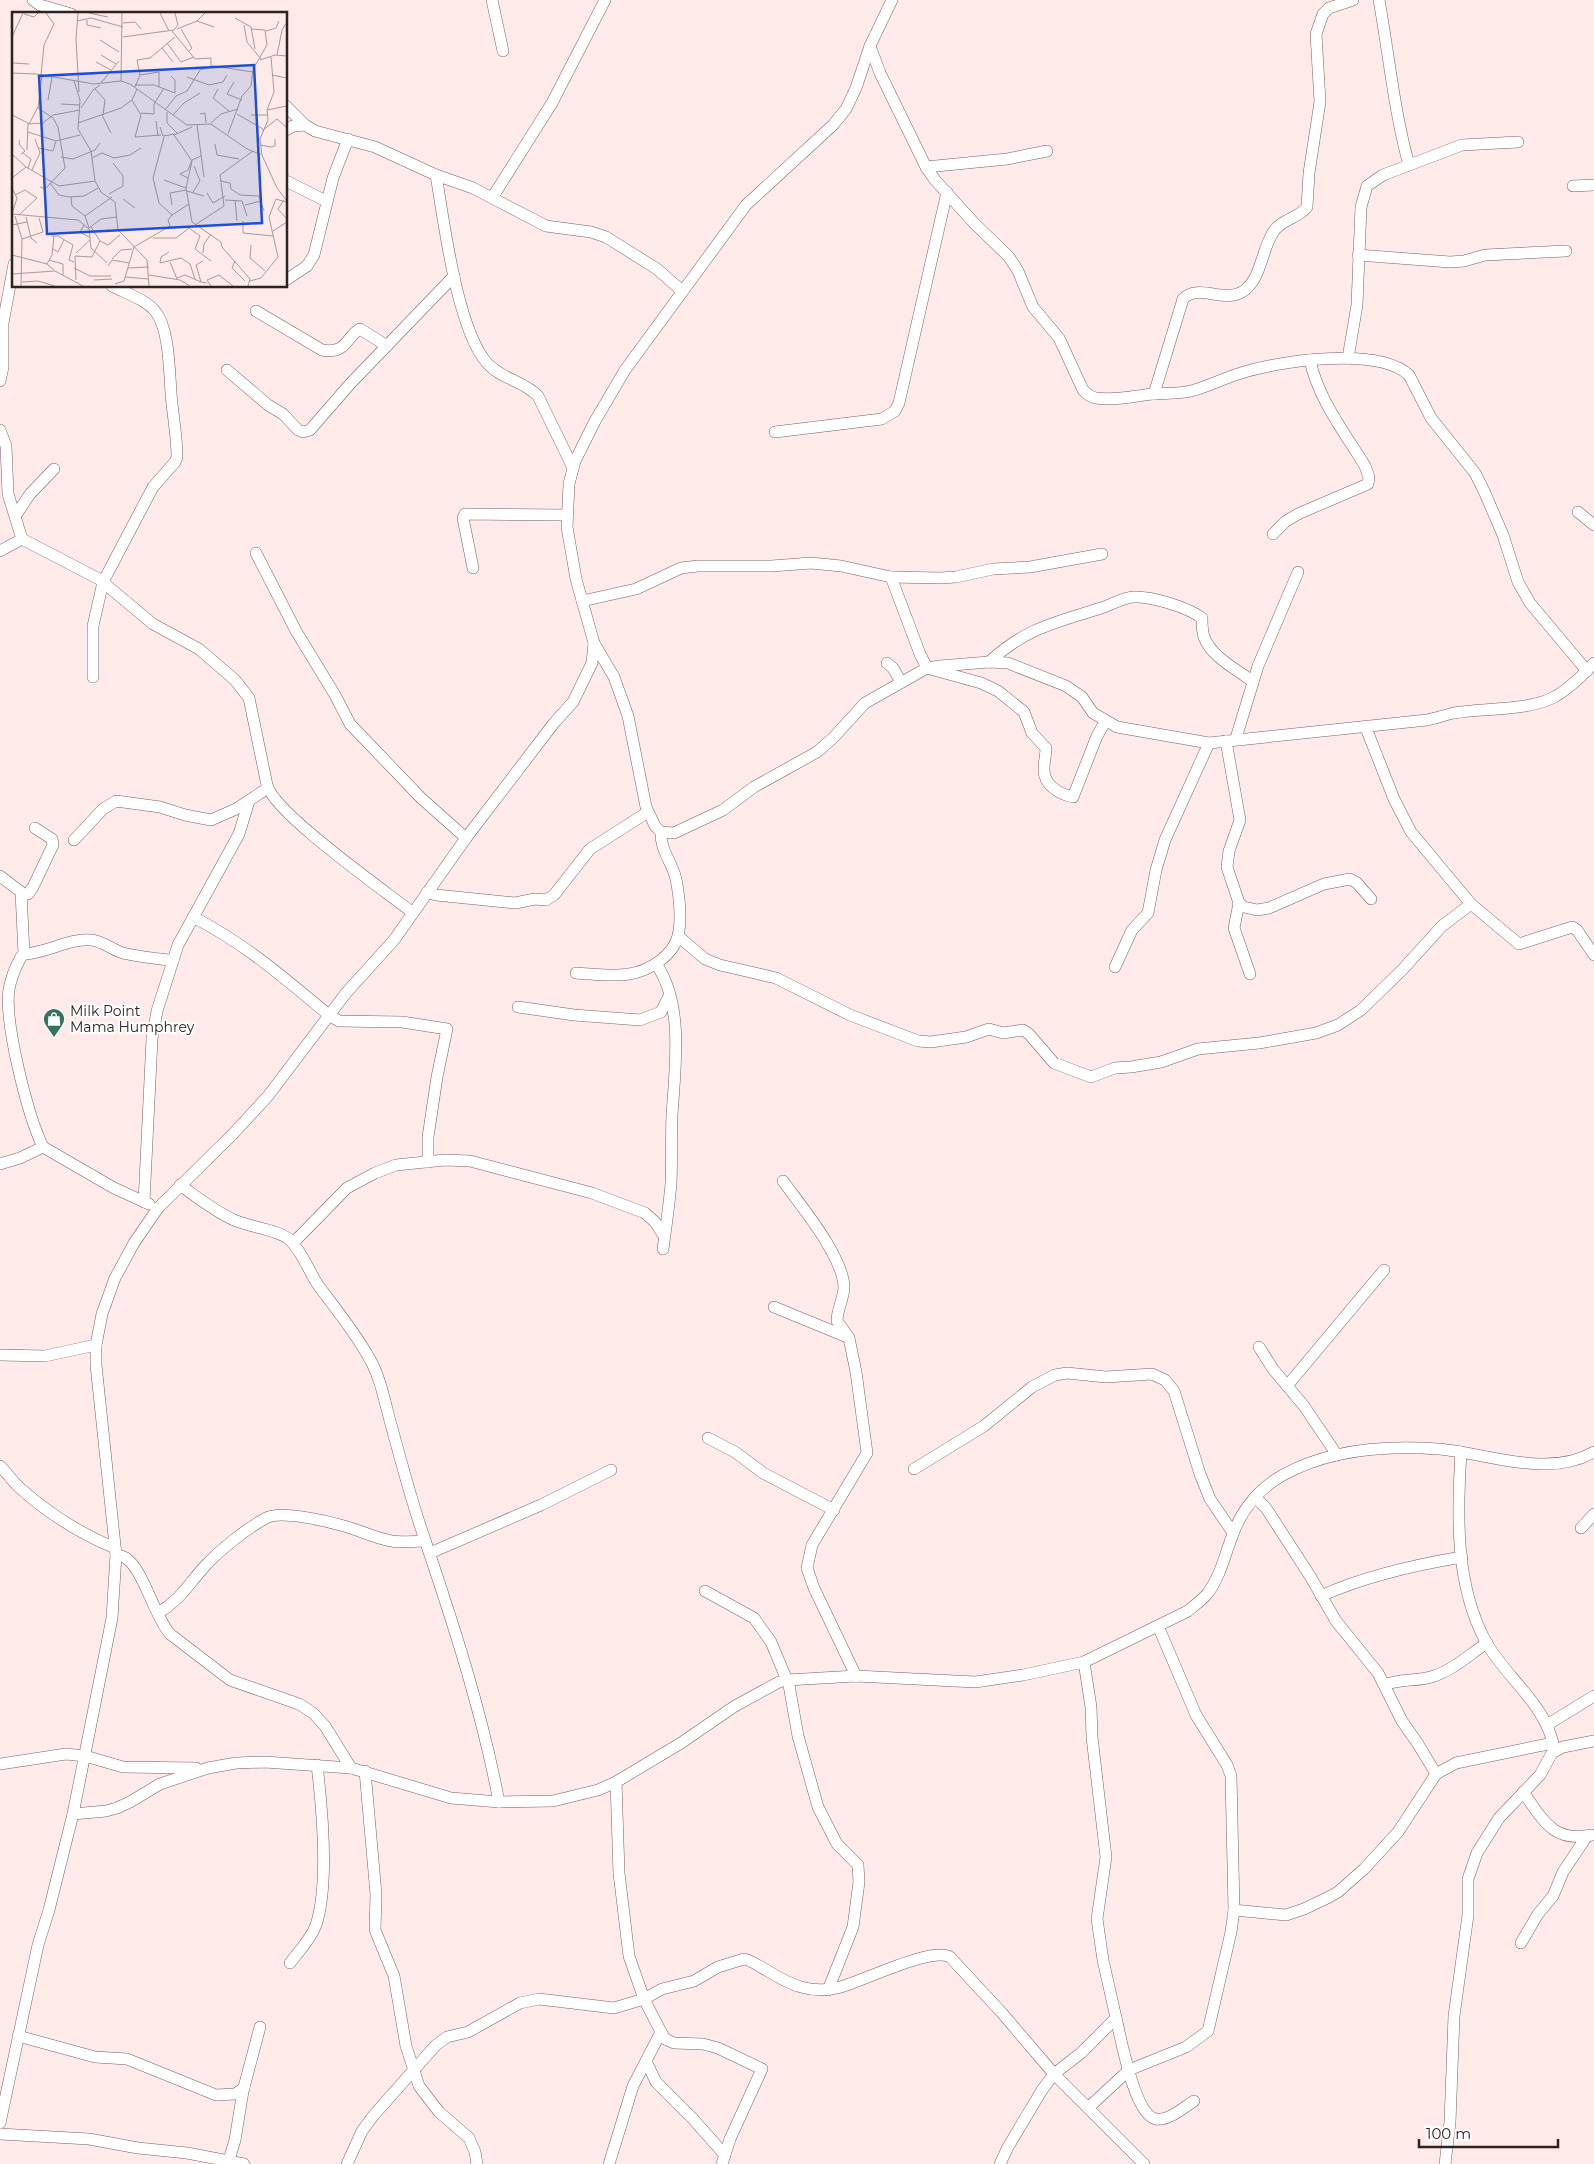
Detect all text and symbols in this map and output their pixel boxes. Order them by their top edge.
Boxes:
inset map [12,12,288,288]
place label: Milk Point Mama Humphrey [70,1002,195,1036]
shop icon: Milk Point Mama Humphrey [42,1007,66,1038]
scale bar [1419,2116,1558,2148]
text: 100 m [1426,2124,1471,2143]

